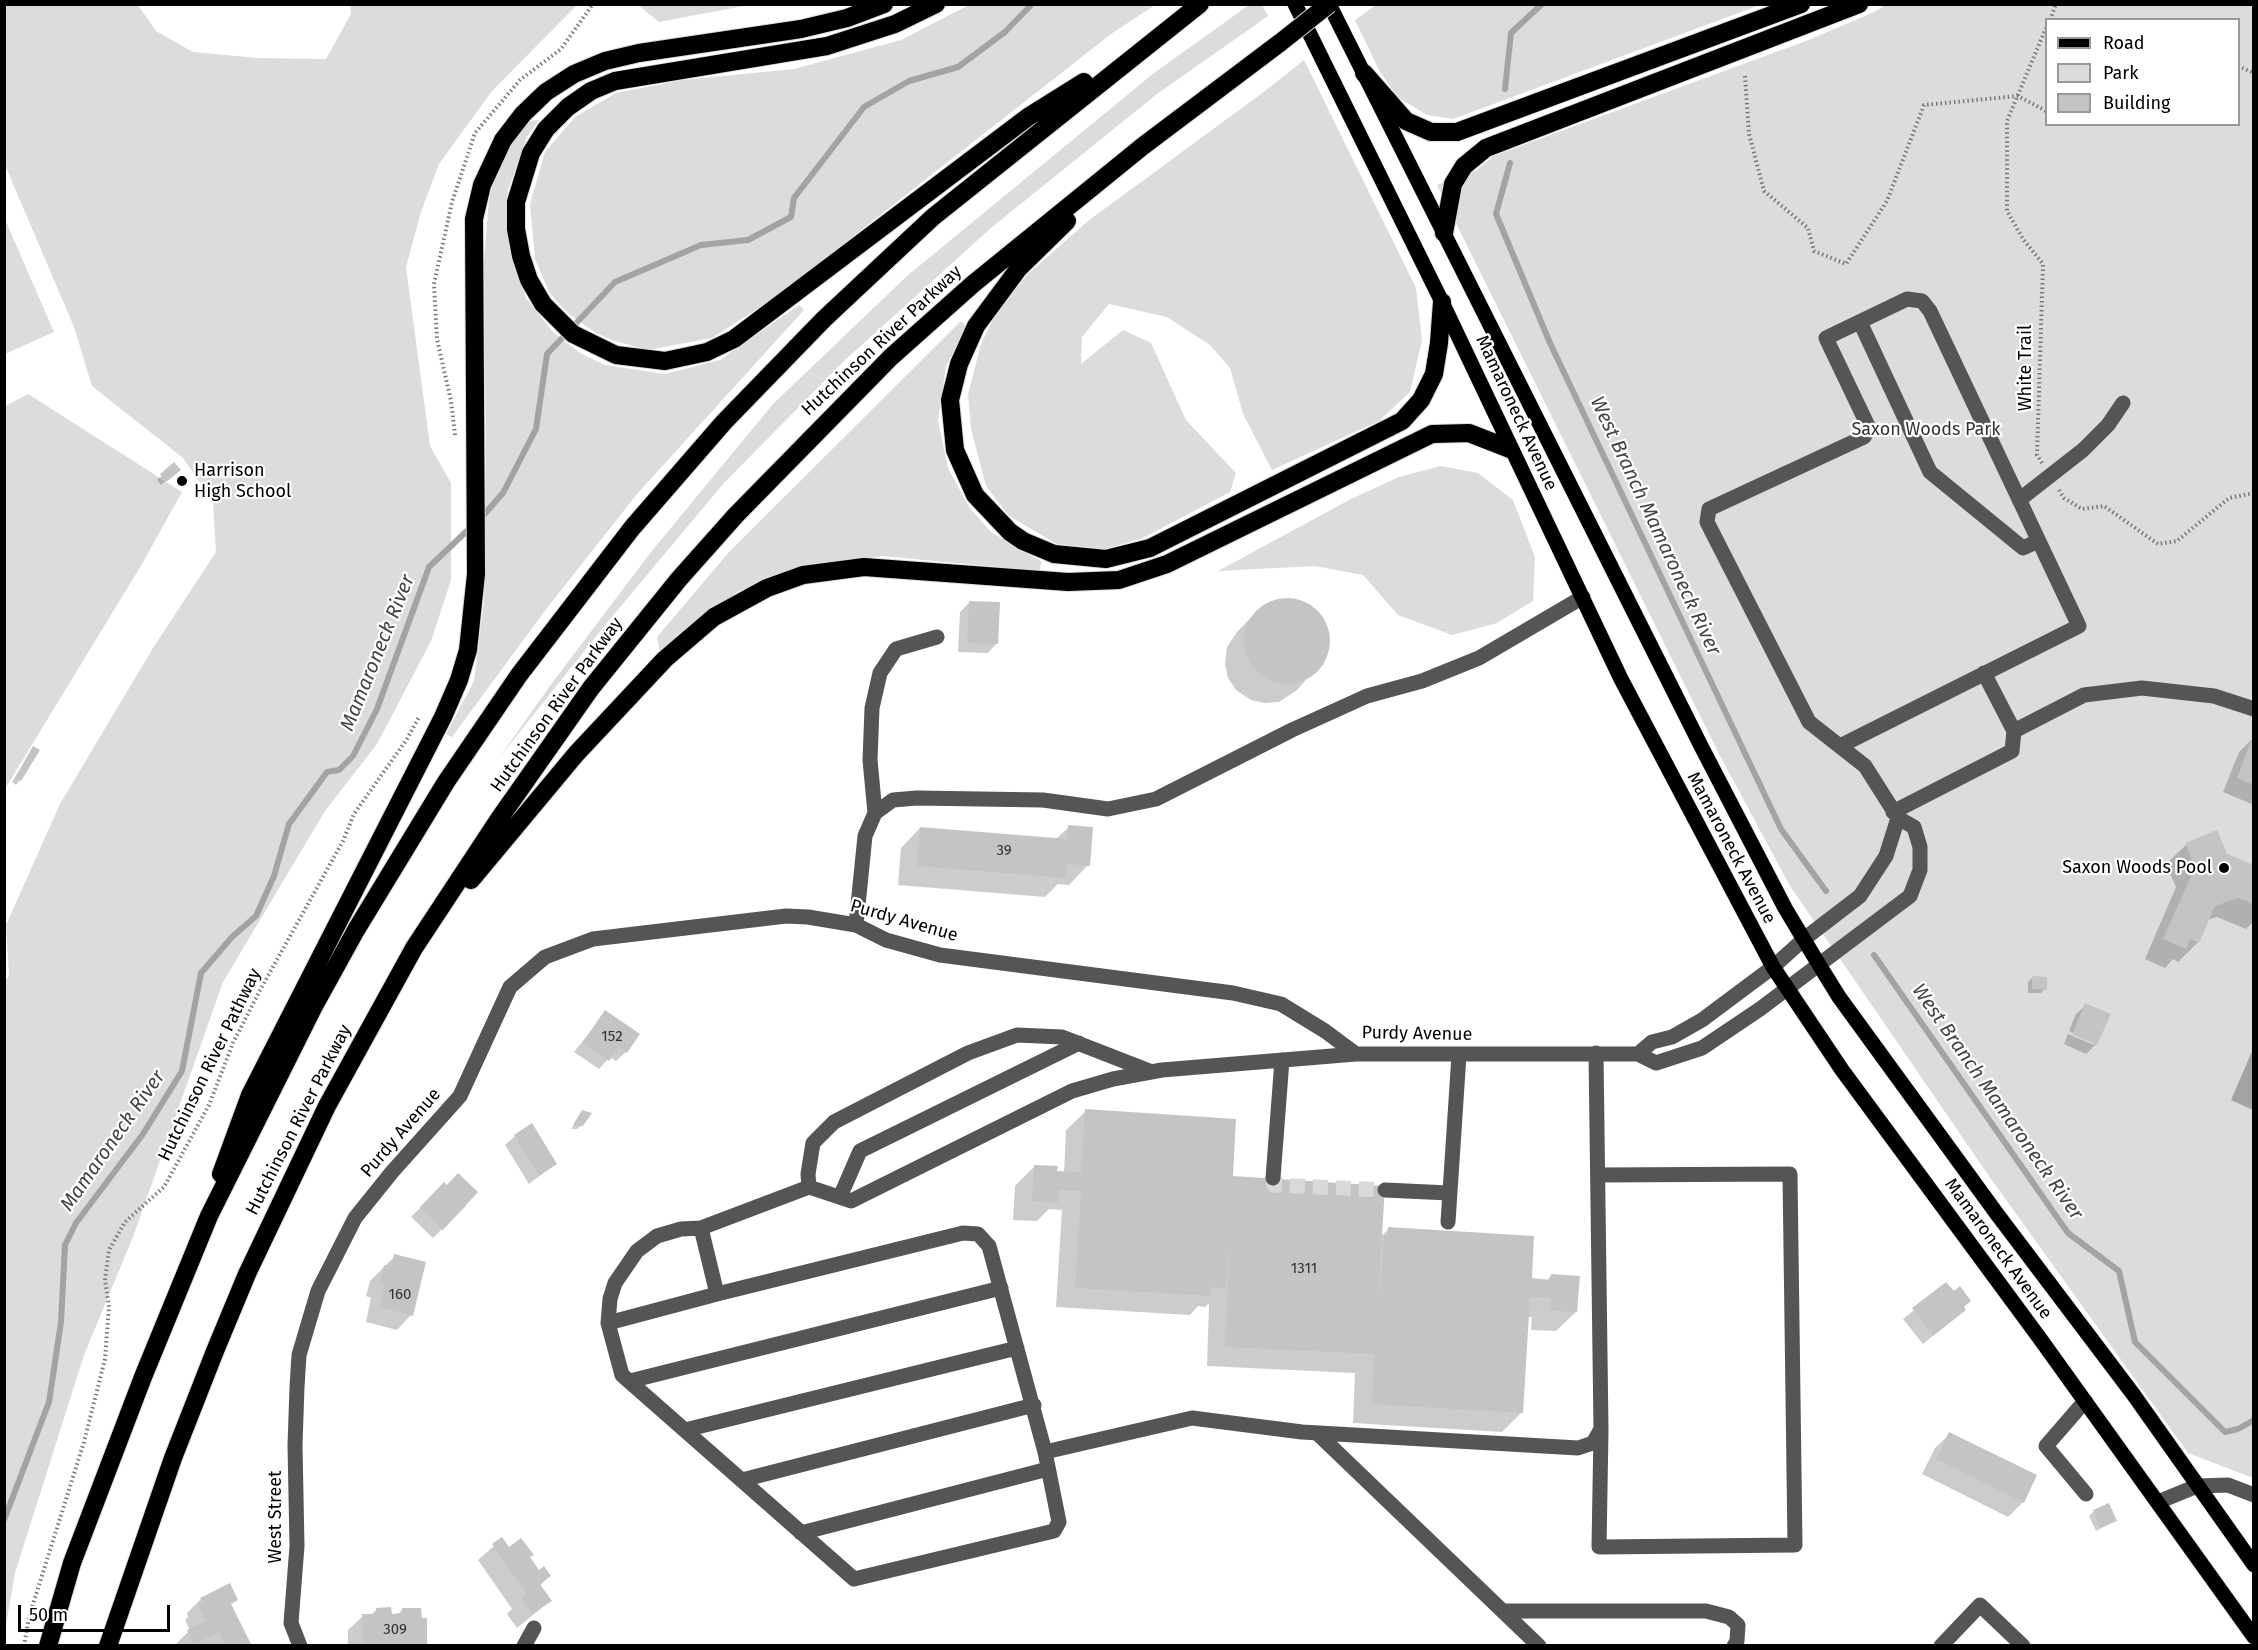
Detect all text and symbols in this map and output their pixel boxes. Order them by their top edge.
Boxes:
legend [2045,18,2240,126]
text: Road [2103,32,2145,54]
text: Park [2103,62,2138,84]
text: Building [2103,92,2170,114]
street label: Hutchinson River Parkway [798,261,966,421]
street label: White Trail [2015,325,2037,411]
street label: Mamaroneck Avenue [1471,332,1561,494]
water label: West Branch Mamaroneck River [1584,393,1726,659]
park label: Saxon Woods Park [1851,419,2001,441]
place label: Harrison High School [194,460,291,502]
marker: Harrison High School [175,474,189,488]
water label: Mamaroneck River [336,571,420,735]
street label: Hutchinson River Parkway [486,613,628,797]
street label: Mamaroneck Avenue [1682,768,1780,928]
house number: 39 [996,842,1012,860]
place label: Saxon Woods Pool [2062,857,2212,879]
marker: Saxon Woods Pool [2217,861,2231,875]
street label: Purdy Avenue [848,895,960,947]
street label: Hutchinson River Pathway [154,965,266,1165]
water label: West Branch Mamaroneck River [1906,979,2088,1225]
street label: Hutchinson River Parkway [242,1021,356,1219]
street label: Purdy Avenue [1361,1022,1473,1046]
house number: 152 [601,1028,623,1046]
water label: Mamaroneck River [55,1066,171,1216]
street label: Purdy Avenue [356,1084,446,1182]
street label: Mamaroneck Avenue [1940,1174,2056,1324]
house number: 1311 [1291,1260,1317,1278]
house number: 160 [389,1286,411,1304]
street label: West Street [265,1470,287,1564]
scale bar [21,1593,172,1631]
text: 50 m [29,1604,68,1626]
house number: 309 [383,1621,407,1639]

